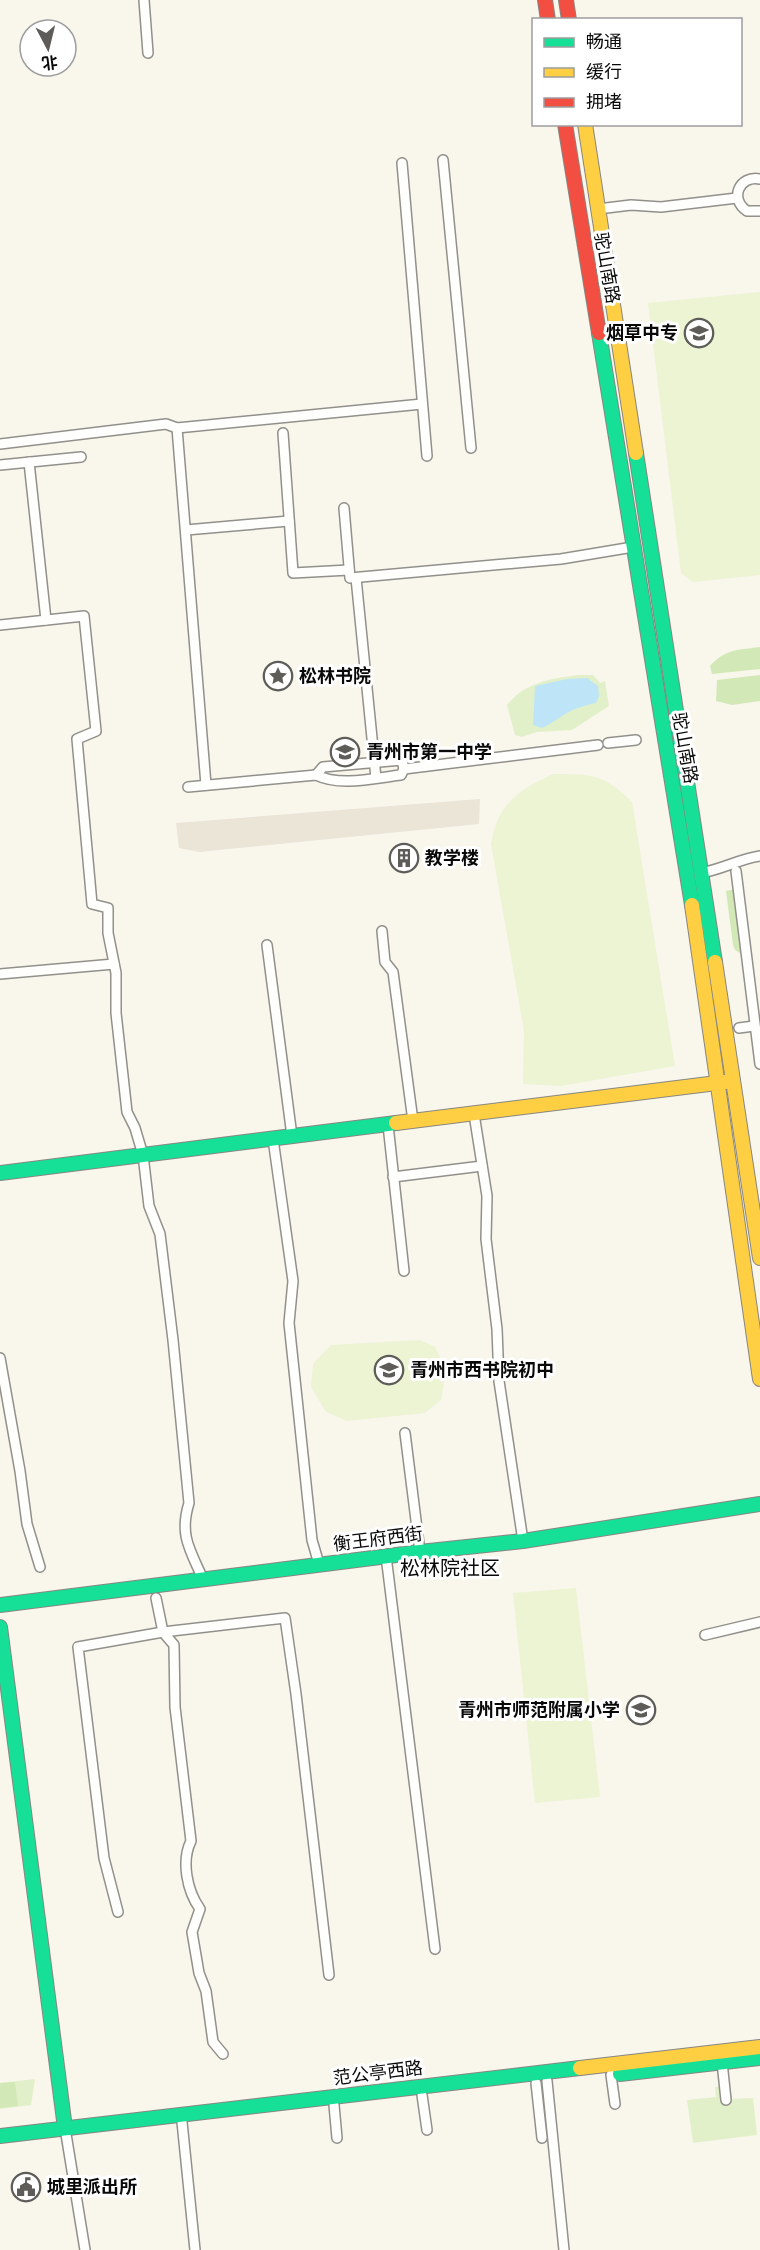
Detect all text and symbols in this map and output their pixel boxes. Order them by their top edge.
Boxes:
north arrow [18,18,78,78]
legend [532,18,742,126]
text: 畅通 [586,27,622,53]
text: 北 [41,51,59,77]
text: 缓行 [586,57,622,83]
text: 拥堵 [586,87,622,113]
street label: 驼山南路 [590,230,628,305]
school or university icon: 烟草中专 [683,317,715,349]
place label: 烟草中专 [606,318,678,344]
place icon: 松林书院 [262,660,294,692]
place label: 松林书院 [299,661,371,687]
street label: 驼山南路 [668,710,706,785]
school or university icon: 青州市第一中学 [329,736,361,768]
place label: 青州市第一中学 [366,737,492,763]
building icon: 教学楼 [388,842,420,874]
place label: 教学楼 [425,843,479,869]
school or university icon: 青州市西书院初中 [373,1354,405,1386]
place label: 青州市西书院初中 [410,1355,554,1381]
street label: 衡王府西街 [332,1519,424,1555]
district label: 松林院社区 [400,1552,500,1581]
school or university icon: 青州市师范附属小学 [625,1694,657,1726]
place label: 青州市师范附属小学 [458,1695,620,1721]
street label: 范公亭西路 [332,2053,424,2089]
public building icon: 城里派出所 [10,2171,42,2203]
place label: 城里派出所 [47,2172,137,2198]

